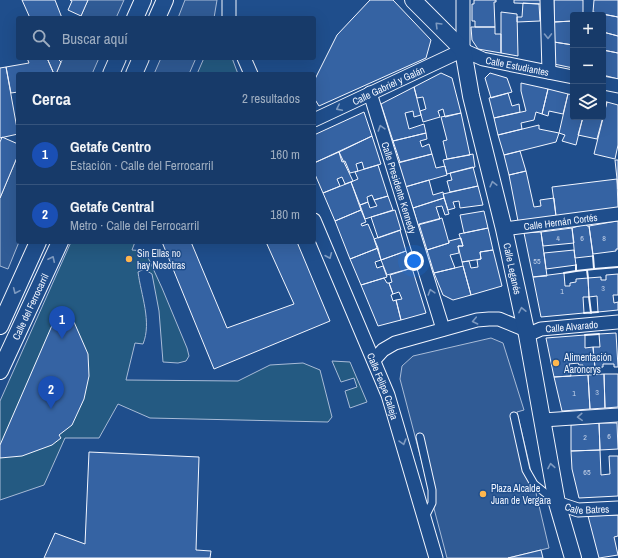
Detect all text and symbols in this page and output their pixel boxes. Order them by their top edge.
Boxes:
map controls [570,12,606,120]
button: + [570,12,606,48]
search box [16,16,316,60]
one-way arrow [435,22,443,30]
icon: search [30,27,52,49]
text: Buscar aquí [62,28,128,49]
one-way arrow [544,33,552,39]
button: − [570,48,606,84]
street label: Calle Estudiantes [485,53,550,79]
street label: Calle Gabriel y Galán [350,63,426,108]
button: layers [570,84,606,120]
text: Cerca [32,87,71,110]
text: 2 resultados [242,90,300,107]
one-way arrow [336,103,343,111]
one-way arrow [377,124,386,131]
text: Getafe Centro [70,136,151,157]
street label: Calle Presidente Kennedy [379,140,420,236]
text: 1 [42,146,48,163]
text: 160 m [270,146,300,163]
text: Estación · Calle del Ferrocarril [70,157,213,174]
one-way arrow [489,181,497,187]
text: Getafe Central [70,196,154,217]
text: 2 [42,206,48,223]
text: 180 m [270,206,300,223]
street label: Calle Hernán Cortés [523,210,598,233]
text: Metro · Calle del Ferrocarril [70,217,199,234]
house number: 4 [556,233,560,243]
house number: 6 [580,233,584,243]
house number: 8 [602,233,606,243]
street label: Calle Leganés [501,242,525,296]
place label: Sin Ellas no hay Nosotras [137,247,185,272]
your location [404,251,424,271]
one-way arrow [325,253,333,260]
marker: Sin Ellas no hay Nosotras [124,254,134,264]
one-way arrow [47,256,55,263]
house number: 55 [533,256,541,266]
street label: Calle del Ferrocarril [9,271,51,342]
house number: 3 [601,283,605,293]
one-way arrow [13,286,21,294]
house number: 1 [560,286,564,296]
one-way arrow [427,289,436,296]
pin: 1 [49,306,75,339]
one-way arrow [518,307,526,314]
one-way arrow [472,317,478,325]
street label: Calle Alvarado [545,317,599,335]
street label: Calle Felipe Calleja [364,351,402,422]
place label: Alimentación Aaroncrys [563,351,612,376]
marker: Alimentación Aaroncrys [551,358,561,368]
pin: 2 [38,376,64,409]
house number: 3 [595,387,599,397]
house number: 1 [572,388,576,398]
one-way arrow [577,413,583,421]
house number: 6 [607,431,611,441]
house number: 2 [583,432,587,442]
one-way arrow [398,438,407,445]
one-way arrow [547,463,556,469]
house number: 65 [583,467,591,477]
place label: Plaza Alcalde Juan de Vergara [491,482,552,507]
marker: Plaza Alcalde Juan de Vergara [478,489,488,499]
street label: Calle Batres [563,500,610,516]

